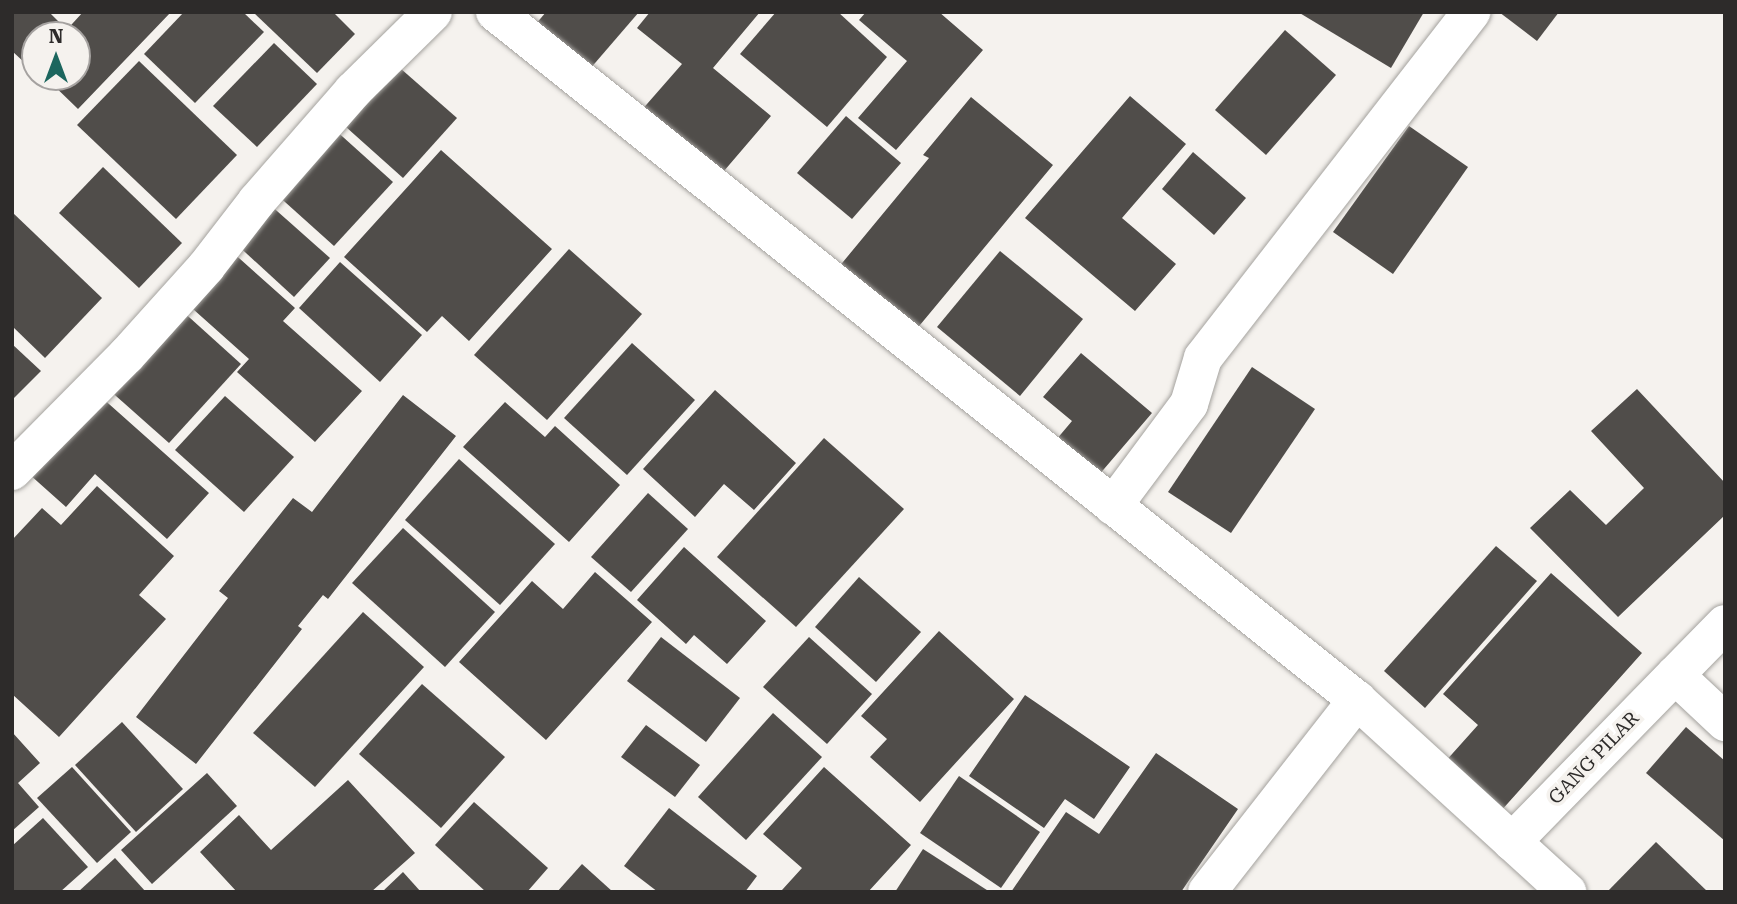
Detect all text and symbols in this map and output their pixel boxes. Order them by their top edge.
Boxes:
north arrow [21,21,91,91]
text: N [49,25,63,48]
street label: GANG PILAR [1544,707,1644,809]

